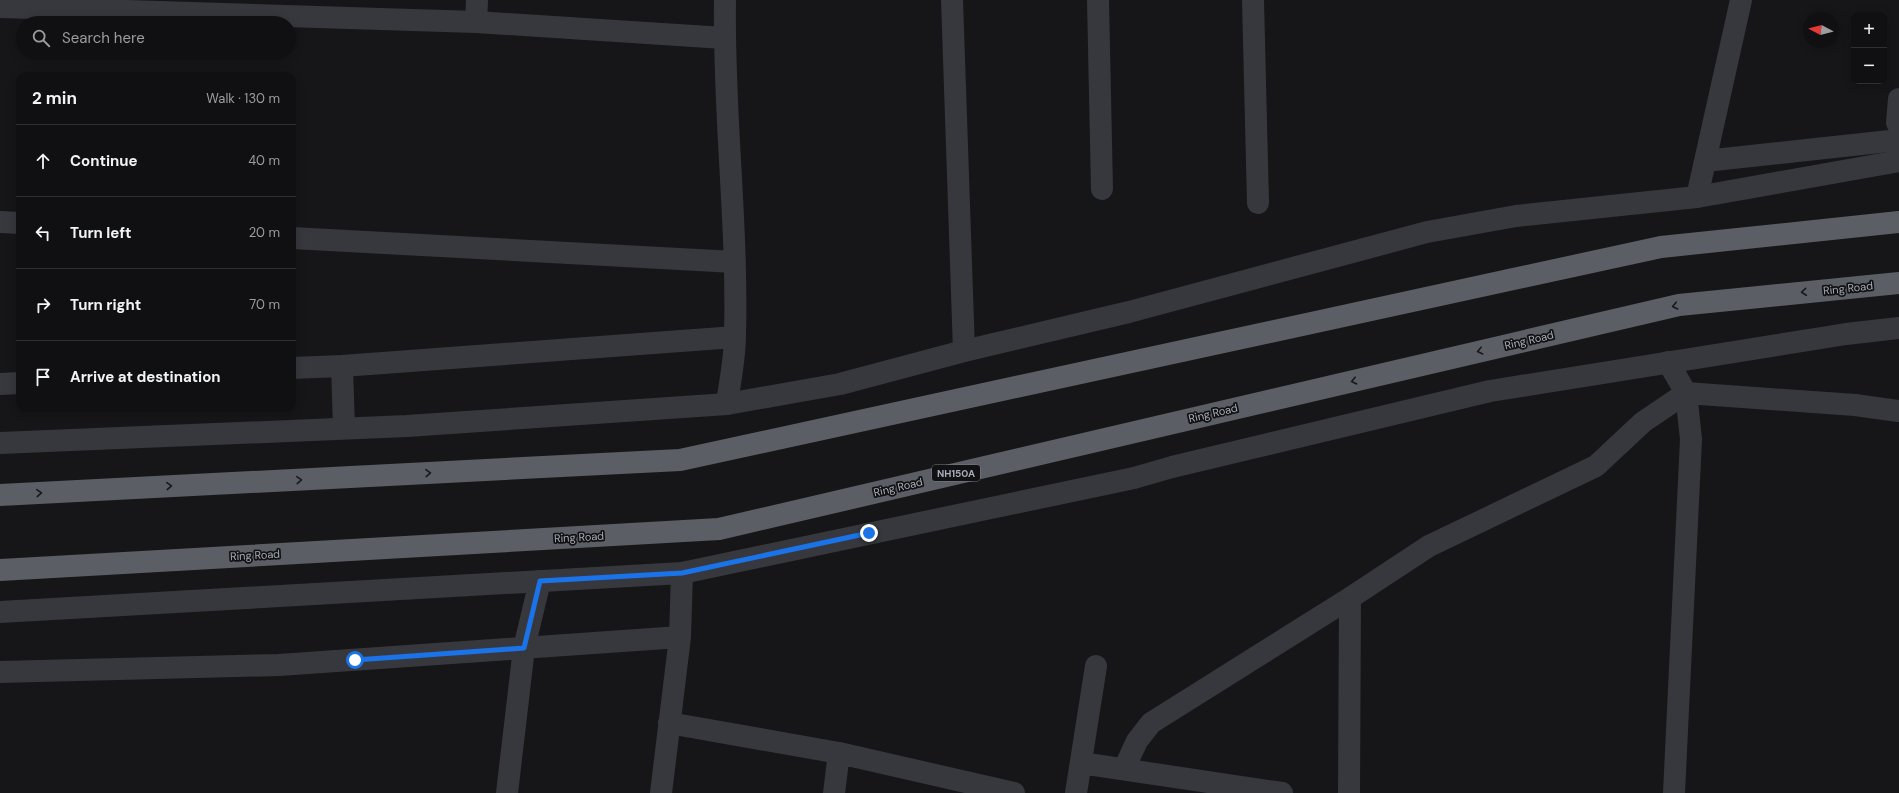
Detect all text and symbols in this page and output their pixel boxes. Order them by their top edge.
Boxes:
north arrow [1803,12,1839,48]
map controls [1851,12,1887,84]
button: + [1851,12,1887,48]
search box [16,16,296,60]
icon: search [30,27,52,49]
text: Search here [62,28,145,48]
button: − [1851,48,1887,84]
text: 2 min [32,87,77,109]
text: Walk · 130 m [206,90,280,107]
icon: ahead [32,150,54,172]
text: Continue [70,151,138,171]
text: 40 m [248,152,280,169]
icon: left [32,222,54,244]
text: Turn left [70,223,131,243]
text: 20 m [249,224,280,241]
street label: Ring Road [1822,278,1874,298]
one-way arrow [1801,288,1807,297]
icon: right [32,294,54,316]
text: Turn right [70,295,141,315]
text: 70 m [249,296,280,313]
one-way arrow [1672,301,1678,309]
street label: Ring Road [1503,328,1555,352]
one-way arrow [1477,346,1484,355]
icon: arrive [32,366,54,388]
text: Arrive at destination [70,367,221,387]
one-way arrow [1351,376,1357,384]
street label: Ring Road [1187,401,1239,425]
road number: NH150A [932,465,980,481]
one-way arrow [425,468,431,477]
one-way arrow [296,475,302,484]
street label: Ring Road [872,475,924,499]
one-way arrow [166,482,172,491]
one-way arrow [36,489,42,497]
route end [860,524,878,542]
street label: Ring Road [554,529,605,545]
street label: Ring Road [230,547,281,563]
route start [346,651,364,669]

